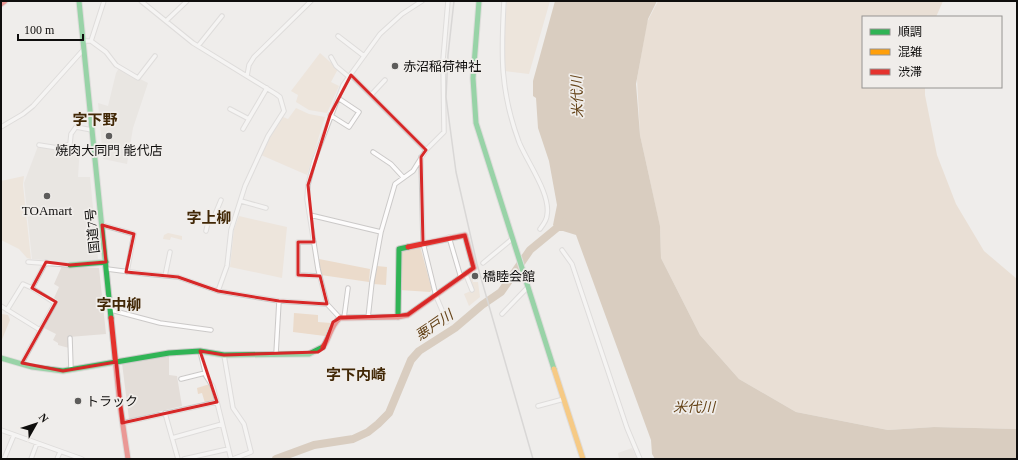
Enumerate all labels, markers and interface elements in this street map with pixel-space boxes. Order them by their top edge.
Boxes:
scale bar [18,16,83,42]
legend [862,16,1002,88]
text: 100 m [24,23,55,37]
text: 順調 [898,25,922,39]
text: 混雑 [898,45,922,59]
place label: 赤沼稲荷神社 [403,59,481,74]
marker: 赤沼稲荷神社 [390,61,400,71]
text: 渋滞 [898,65,922,79]
water label: 米代川 [569,74,586,118]
district label: 字下野 [72,112,118,128]
marker: 焼肉大同門 能代店 [104,131,114,141]
place label: 焼肉大同門 能代店 [55,143,163,158]
marker: TOAmart [42,191,52,201]
place label: TOAmart [22,203,73,218]
street label: 国道7号 [83,208,102,254]
district label: 字上柳 [186,210,232,226]
place label: 橋睦会館 [483,269,535,284]
marker: 橋睦会館 [470,271,480,281]
district label: 字中柳 [96,297,142,313]
water label: 悪戸川 [413,306,458,343]
district label: 字下内崎 [326,367,386,383]
place label: トラック [86,394,138,409]
marker: トラック [73,396,83,406]
water label: 米代川 [673,400,717,415]
north arrow [16,404,56,444]
text: N [37,411,51,425]

